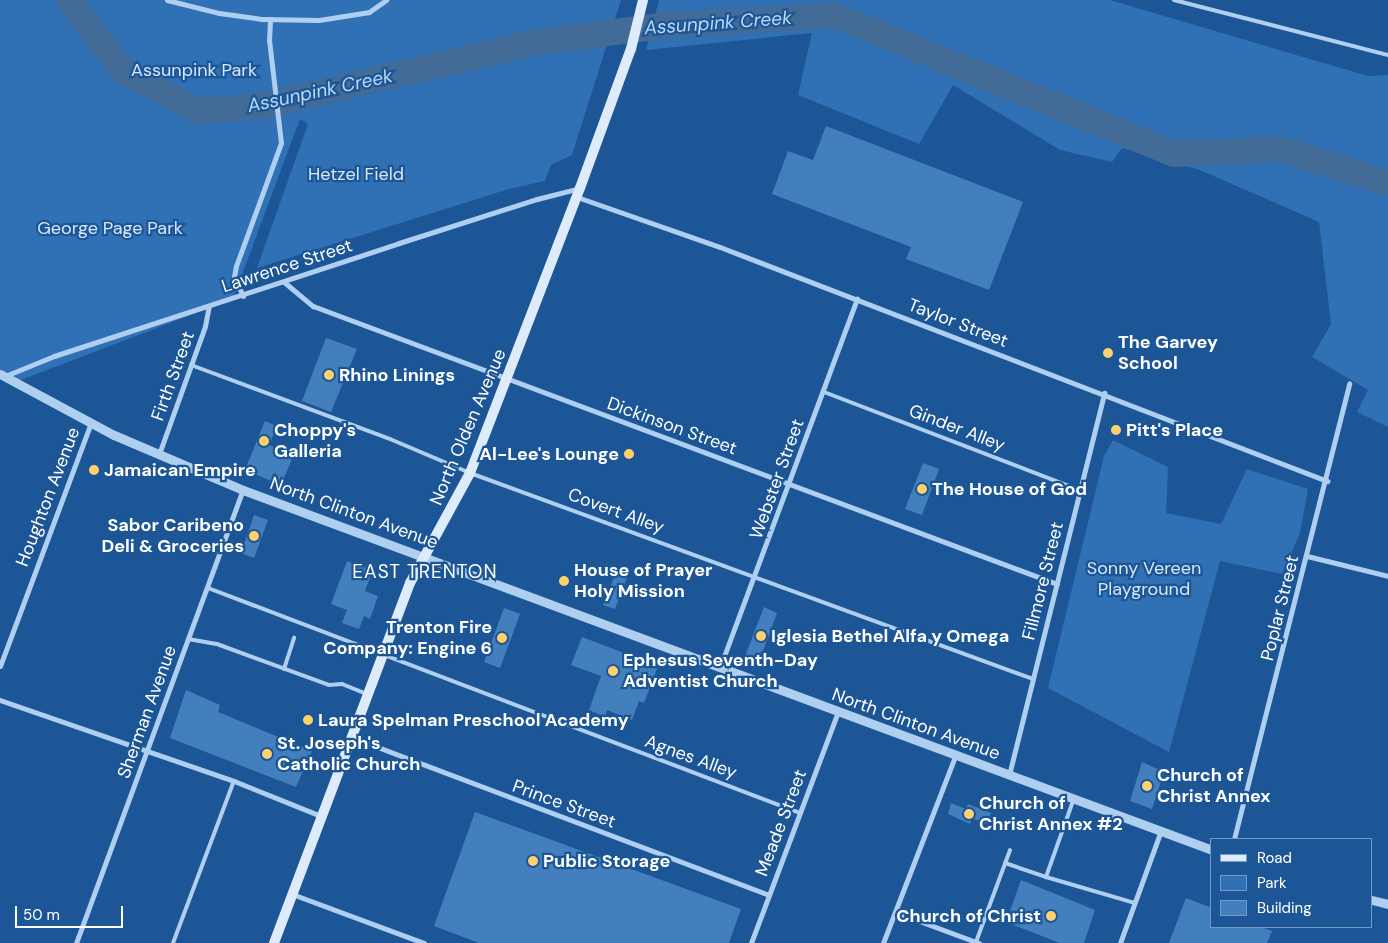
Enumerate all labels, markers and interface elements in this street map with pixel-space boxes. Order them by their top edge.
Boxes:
water label: Assunpink Creek [644,6,792,40]
park label: Assunpink Park [131,59,257,81]
water label: Assunpink Creek [245,64,395,118]
park label: Hetzel Field [308,163,404,185]
park label: George Page Park [37,217,183,239]
street label: Lawrence Street [219,235,355,297]
street label: Taylor Street [905,294,1011,352]
street label: Firth Street [147,328,199,424]
place label: The Garvey School [1118,332,1218,374]
street label: North Olden Avenue [425,346,511,508]
marker: The Garvey School [1102,347,1114,359]
place label: Rhino Linings [339,364,455,386]
marker: Rhino Linings [323,369,335,381]
street label: Dickinson Street [604,392,740,460]
street label: Ginder Alley [906,400,1008,456]
street label: Webster Street [745,416,809,542]
place label: Pitt's Place [1126,419,1223,441]
place label: Choppy's Galleria [274,420,356,462]
street label: Houghton Avenue [12,424,84,570]
marker: Pitt's Place [1110,424,1122,436]
marker: Choppy's Galleria [258,435,270,447]
place label: Al-Lee's Lounge [479,443,619,465]
marker: Al-Lee's Lounge [623,448,635,460]
place label: Jamaican Empire [104,459,256,481]
marker: Jamaican Empire [88,464,100,476]
street label: North Clinton Avenue [267,473,441,553]
place label: The House of God [932,478,1087,500]
marker: The House of God [916,483,928,495]
street label: Covert Alley [565,484,667,538]
place label: Sabor Caribeno Deli & Groceries [102,515,244,558]
street label: Fillmore Street [1018,520,1068,642]
marker: Sabor Caribeno Deli & Groceries [248,530,260,542]
street label: Poplar Street [1256,553,1304,663]
park label: Sonny Vereen Playground [1087,558,1201,600]
place label: House of Prayer Holy Mission [574,560,712,602]
district label: EAST TRENTON [351,561,499,583]
marker: House of Prayer Holy Mission [558,575,570,587]
place label: Trenton Fire Company: Engine 6 [323,617,492,660]
place label: Iglesia Bethel Alfa y Omega [771,625,1009,647]
marker: Iglesia Bethel Alfa y Omega [755,630,767,642]
marker: Trenton Fire Company: Engine 6 [496,632,508,644]
street label: Sherman Avenue [113,643,181,781]
place label: Ephesus Seventh-Day Adventist Church [623,650,818,692]
marker: Ephesus Seventh-Day Adventist Church [607,665,619,677]
street label: North Clinton Avenue [829,684,1003,764]
place label: Laura Spelman Preschool Academy [318,709,629,731]
marker: Laura Spelman Preschool Academy [302,714,314,726]
street label: Agnes Alley [642,730,740,784]
place label: St. Joseph's Catholic Church [277,733,420,776]
marker: St. Joseph's Catholic Church [261,748,273,760]
place label: Church of Christ Annex [1157,765,1270,808]
street label: Meade Street [751,767,811,879]
street label: Prince Street [510,775,618,833]
marker: Church of Christ Annex [1141,780,1153,792]
place label: Church of Christ Annex #2 [979,793,1123,836]
marker: Church of Christ Annex #2 [963,808,975,820]
legend [1210,838,1373,928]
text: Road [1257,848,1292,868]
place label: Public Storage [543,850,670,872]
marker: Public Storage [527,855,539,867]
text: Park [1257,873,1287,893]
scale bar [18,896,125,928]
text: Building [1257,898,1312,918]
text: 50 m [23,905,60,925]
place label: Church of Christ [896,905,1041,927]
marker: Church of Christ [1045,910,1057,922]

